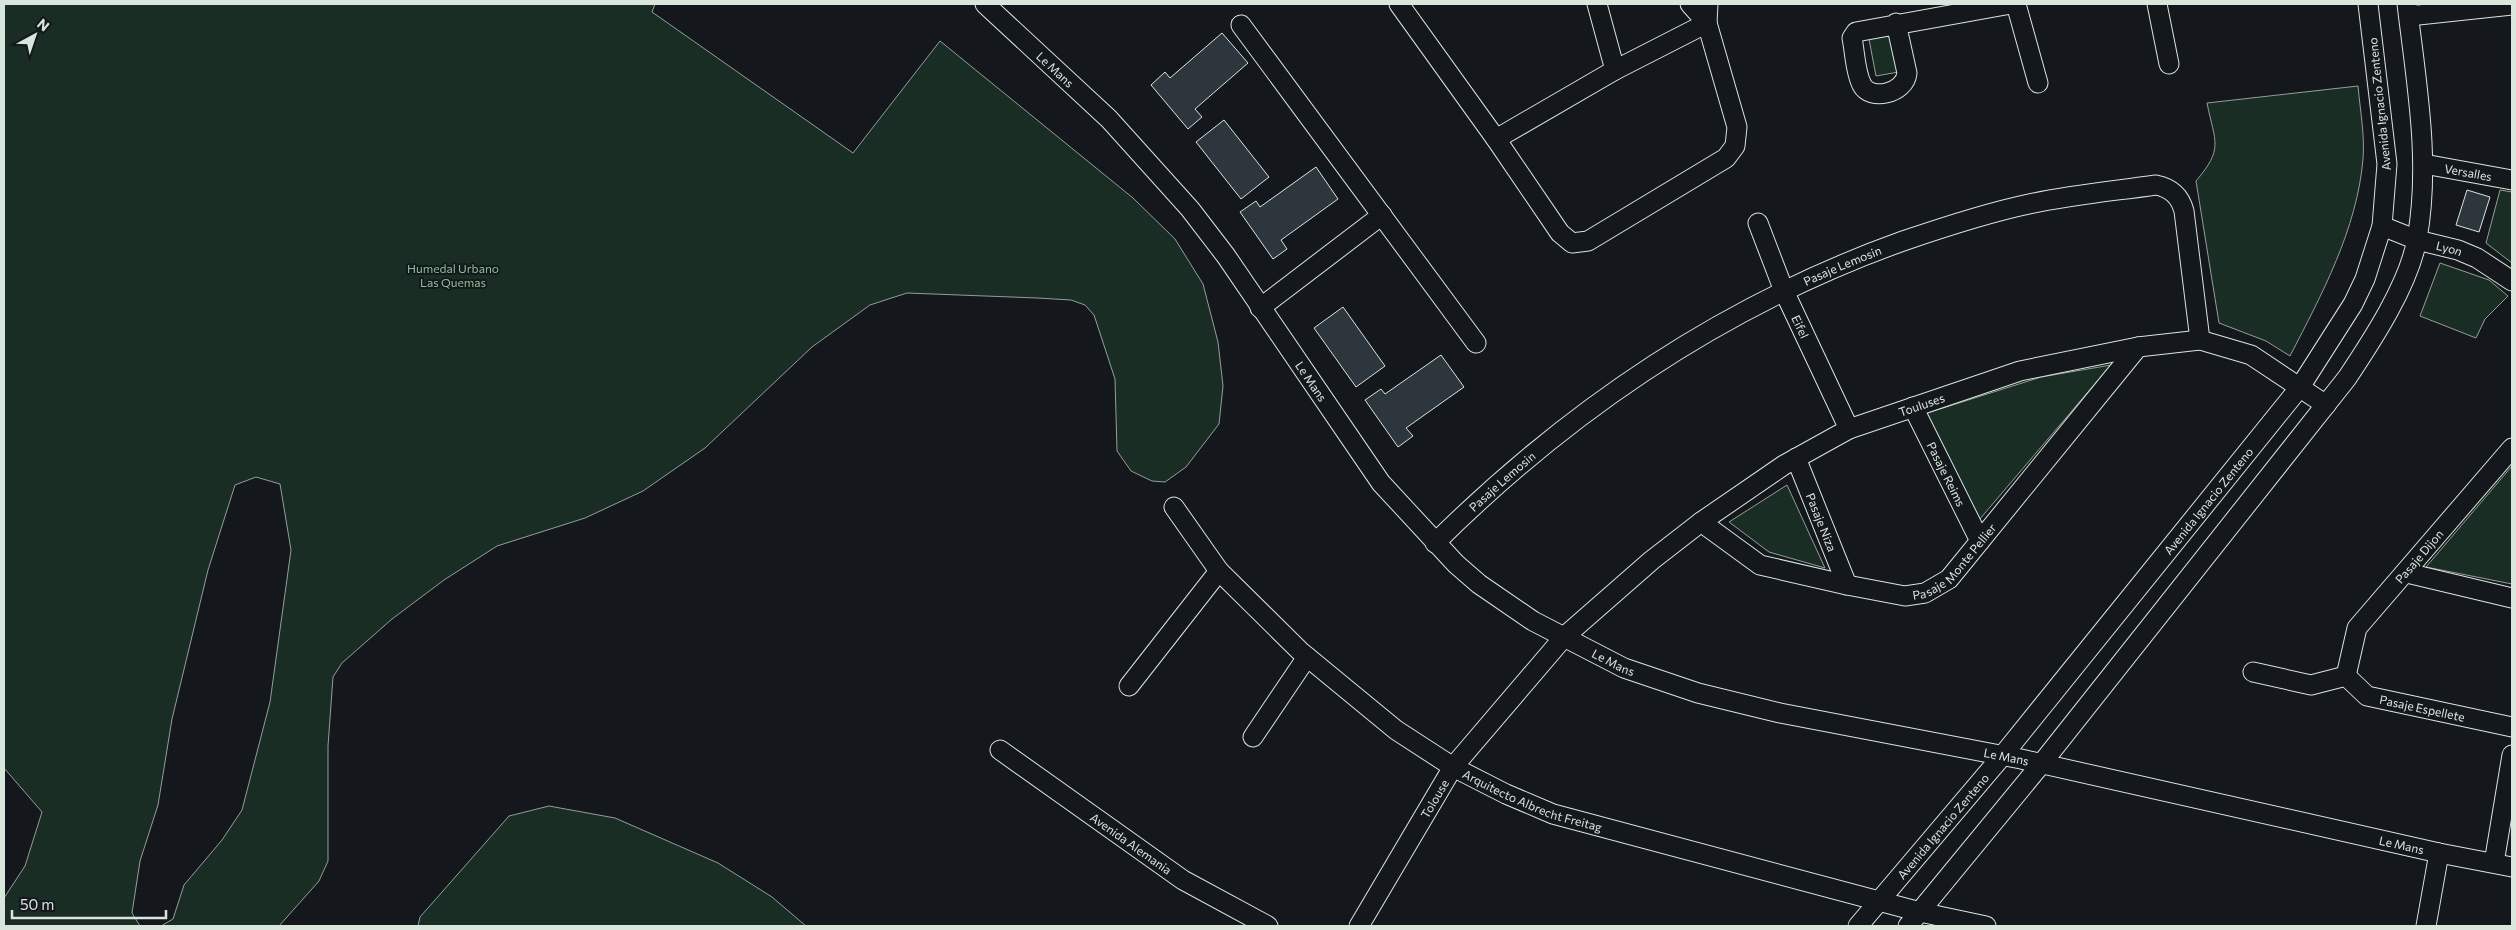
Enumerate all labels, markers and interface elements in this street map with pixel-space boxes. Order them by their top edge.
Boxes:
north arrow [10,10,60,60]
text: N [34,15,53,35]
street label: Avenida Ignacio Zenteno [2365,37,2393,171]
street label: Le Mans [1034,49,1077,90]
street label: Versalles [2443,161,2493,183]
street label: Lyon [2435,238,2465,258]
street label: Pasaje Lemosin [1801,243,1883,288]
park label: Humedal Urbano Las Quemas [407,261,499,289]
street label: Eifel [1789,313,1812,340]
street label: Le Mans [1293,358,1330,404]
street label: Touluses [1897,390,1946,419]
street label: Pasaje Reims [1925,439,1969,509]
street label: Avenida Ignacio Zenteno [2161,444,2256,557]
street label: Pasaje Lemosin [1466,448,1538,514]
street label: Pasaje Niza [1804,491,1840,553]
street label: Pasaje Monte Pellier [1911,520,1999,602]
street label: Pasaje Dijon [2392,526,2446,586]
street label: Le Mans [1590,646,1636,678]
street label: Pasaje Espellete [2378,692,2466,724]
street label: Le Mans [1983,745,2030,768]
street label: Arquitecto Albrecht Freitag [1461,766,1604,834]
street label: Avenida Ignacio Zenteno [1894,771,1991,882]
street label: Tolouse [1417,777,1451,821]
street label: Avenida Alemania [1088,810,1175,877]
street label: Le Mans [2378,833,2425,856]
scale bar [12,888,166,920]
text: 50 m [20,895,54,913]

